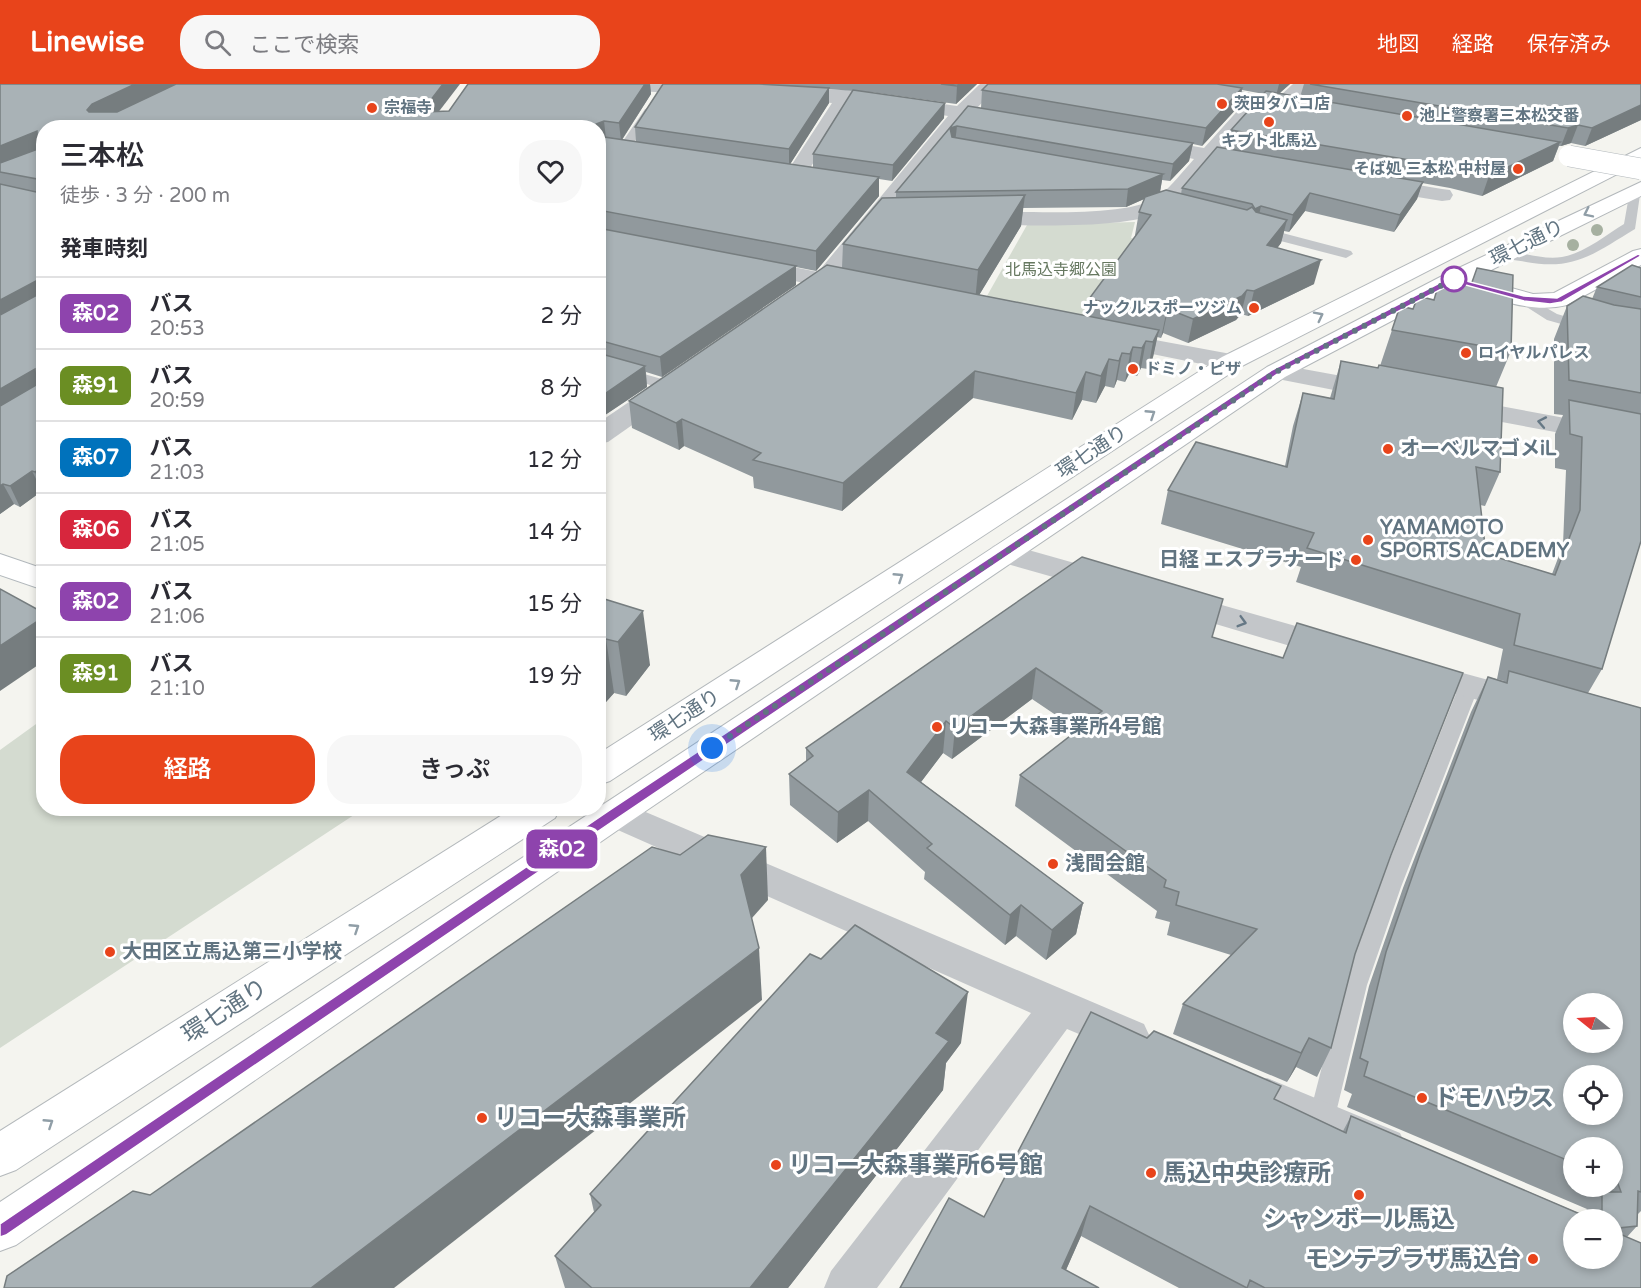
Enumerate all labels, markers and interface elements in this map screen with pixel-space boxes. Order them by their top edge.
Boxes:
search box [180,15,600,69]
text: Linewise [30,25,144,59]
icon: search [201,26,234,59]
text: ここで検索 [249,32,359,58]
text: 地図 [1377,32,1419,57]
text: 経路 [1452,32,1494,57]
text: 保存済み [1527,32,1611,57]
place label: 茨田タバコ店 [1234,94,1330,114]
marker: 茨田タバコ店 [1215,97,1229,111]
place label: 宗福寺 [384,98,432,118]
marker: 宗福寺 [365,101,379,115]
place label: 池上警察署三本松交番 [1419,106,1579,126]
marker: 池上警察署三本松交番 [1400,109,1414,123]
marker: キプト北馬込 [1262,115,1276,129]
place label: キプト北馬込 [1221,131,1317,151]
text: 三本松 [60,139,144,173]
button: heart [519,140,582,203]
place label: そば処 三本松 中村屋 [1354,159,1506,179]
marker: そば処 三本松 中村屋 [1511,162,1525,176]
text: 徒歩 · 3 分 · 200 m [60,184,230,208]
one-way arrow [1584,206,1595,218]
street label: 環七通り [1486,215,1568,271]
text: 発車時刻 [60,236,148,262]
park label: 北馬込寺郷公園 [1005,260,1117,280]
unlabelled marker [1441,266,1467,292]
text: バス [149,291,193,317]
place label: ナックルスポーツジム [1083,298,1242,318]
text: 森02 [72,301,119,326]
marker: ナックルスポーツジム [1247,301,1261,315]
text: 2 分 [540,303,582,329]
one-way arrow [1313,311,1324,323]
text: 20:53 [149,317,205,341]
place label: ロイヤルパレス [1478,343,1590,363]
marker: ロイヤルパレス [1459,346,1473,360]
place label: ドミノ・ピザ [1145,359,1241,379]
marker: ドミノ・ピザ [1126,362,1140,376]
text: バス [149,363,193,389]
text: 森91 [72,373,119,398]
text: 8 分 [540,375,582,401]
text: 20:59 [149,389,205,413]
one-way arrow [1145,409,1155,421]
one-way arrow [1538,416,1548,429]
street label: 環七通り [1052,420,1132,484]
text: バス [149,435,193,461]
place label: オーベルマゴメiL [1400,437,1557,461]
marker: オーベルマゴメiL [1381,442,1395,456]
text: 森07 [72,445,119,470]
text: 12 分 [527,447,582,473]
text: 21:03 [149,461,205,485]
text: バス [149,507,193,533]
place label: YAMAMOTO SPORTS ACADEMY [1380,516,1569,563]
text: 森06 [72,517,119,542]
text: 14 分 [527,519,582,545]
text: 21:05 [149,533,205,557]
marker: YAMAMOTO SPORTS ACADEMY [1361,533,1375,547]
place label: 日経 エスプラナード [1159,548,1344,572]
marker: 日経 エスプラナード [1349,553,1363,567]
one-way arrow [892,573,903,584]
text: バス [149,579,193,605]
text: 森02 [72,589,119,614]
text: 15 分 [527,591,582,617]
text: 21:06 [149,605,205,629]
one-way arrow [1236,614,1246,627]
text: バス [149,651,193,677]
text: 森91 [72,661,119,686]
text: 19 分 [527,663,582,689]
text: 21:10 [149,677,205,701]
one-way arrow [729,679,740,690]
street label: 環七通り [645,684,725,748]
place label: リコー大森事業所4号館 [949,715,1162,739]
marker: リコー大森事業所4号館 [930,720,944,734]
your location [697,733,727,763]
button: 経路 [60,735,315,804]
button: きっぷ [327,735,582,804]
line badge: 森02 [528,830,596,868]
text: 森02 [538,837,586,862]
place label: 浅間会館 [1065,852,1145,876]
marker: 浅間会館 [1046,857,1060,871]
one-way arrow [349,923,359,935]
place label: 大田区立馬込第三小学校 [122,940,342,964]
marker: 大田区立馬込第三小学校 [103,945,117,959]
street label: 環七通り [177,973,273,1049]
north arrow [1563,993,1623,1053]
map controls [1563,993,1623,1269]
button: locate [1563,1065,1623,1125]
place label: ドモハウス [1434,1084,1554,1113]
marker: ドモハウス [1415,1091,1429,1105]
place label: リコー大森事業所 [494,1104,686,1133]
marker: リコー大森事業所 [475,1111,489,1125]
one-way arrow [43,1119,53,1131]
button: + [1563,1137,1623,1197]
place label: リコー大森事業所6号館 [788,1151,1043,1180]
marker: リコー大森事業所6号館 [769,1158,783,1172]
place label: 馬込中央診療所 [1163,1159,1331,1188]
marker: 馬込中央診療所 [1144,1166,1158,1180]
marker: シャンボール馬込 [1352,1188,1366,1202]
place label: シャンボール馬込 [1263,1205,1455,1234]
button: − [1563,1209,1623,1269]
place label: モンテプラザ馬込台 [1305,1245,1521,1274]
marker: モンテプラザ馬込台 [1526,1252,1540,1266]

